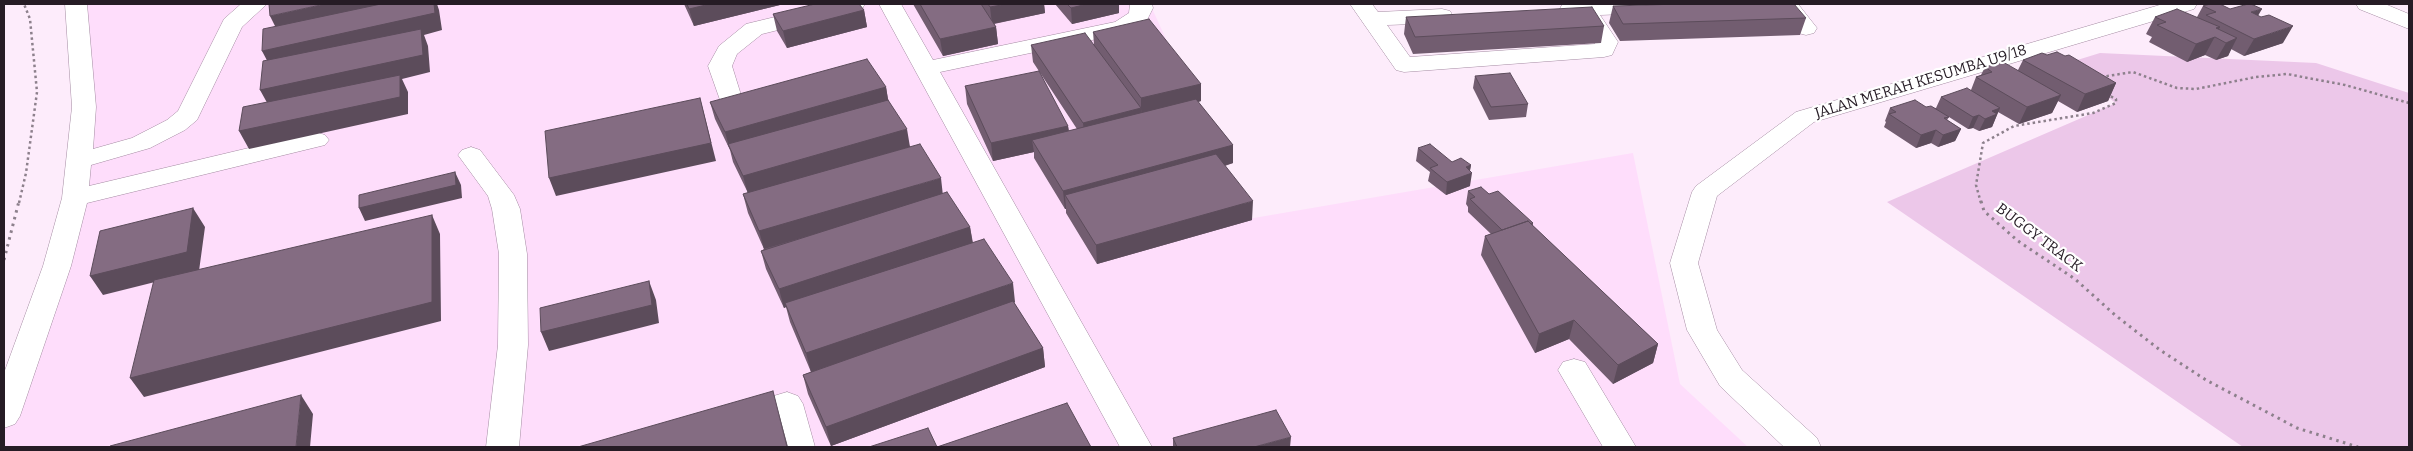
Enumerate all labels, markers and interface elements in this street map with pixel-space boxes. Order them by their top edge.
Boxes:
street label: JALAN MERAH KESUMBA U9/18 [1813,41,2029,123]
street label: BUGGY TRACK [1992,200,2086,276]

